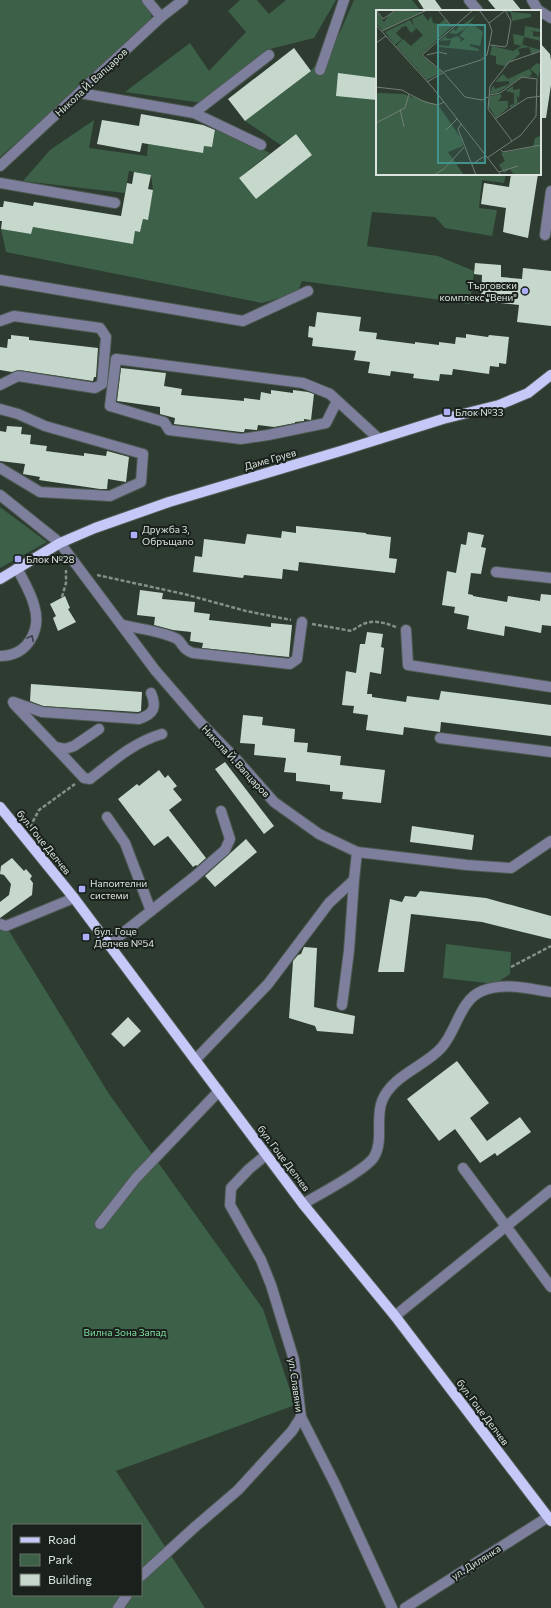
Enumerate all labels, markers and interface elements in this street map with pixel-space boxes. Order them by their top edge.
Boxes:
inset map [376,10,541,175]
street label: Никола Й. Вапцаров [52,45,130,119]
place label: Търговски комплекс "Вени" [439,279,517,303]
marker: Търговски комплекс "Вени" [520,286,530,296]
place label: Блок №33 [455,406,504,418]
marker: Блок №33 [442,407,452,417]
street label: Даме Груев [243,446,297,472]
place label: Дружба 3, Обръщало [142,523,194,547]
marker: Дружба 3, Обръщало [129,530,139,540]
place label: Блок №28 [26,553,75,565]
marker: Блок №28 [13,554,23,564]
one-way arrow [27,635,34,642]
street label: Никола Й. Вапцаров [199,722,273,800]
street label: бул. Гоце Делчев [14,807,74,877]
place label: Напоителни системи [90,877,147,901]
marker: Напоителни системи [77,884,87,894]
place label: бул. Гоце Делчев №54 [94,925,154,949]
marker: бул. Гоце Делчев №54 [81,932,91,942]
street label: бул. Гоце Делчев [255,1123,313,1193]
park label: Вилна Зона Запад [84,1326,167,1338]
street label: ул. Славяни [286,1357,306,1413]
street label: бул. Гоце Делчев [454,1377,512,1447]
legend [12,1524,142,1596]
text: Road [48,1532,76,1546]
street label: ул. Дилянка [449,1542,503,1582]
text: Park [48,1552,74,1566]
text: Building [48,1572,92,1586]

